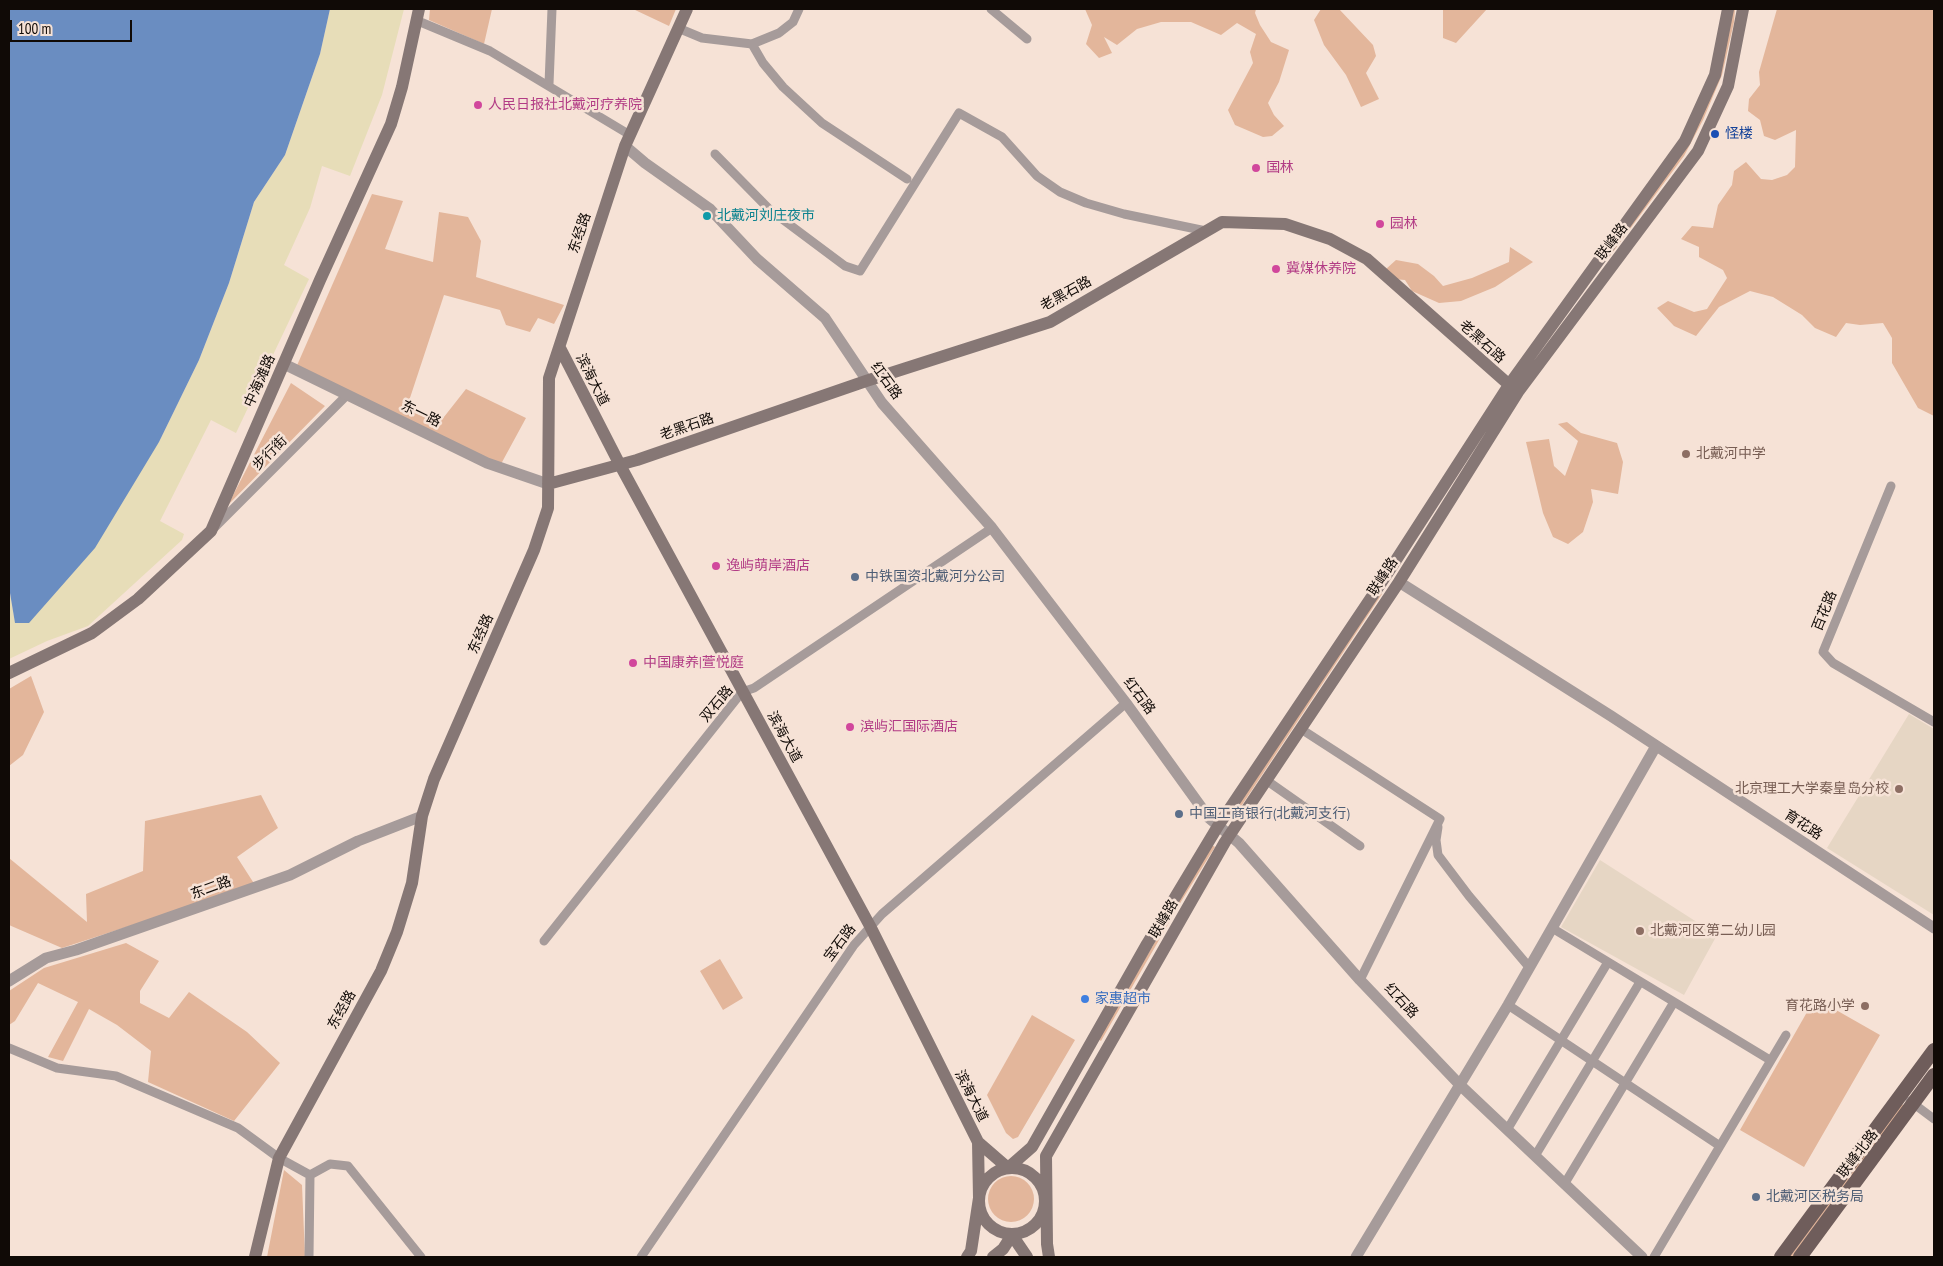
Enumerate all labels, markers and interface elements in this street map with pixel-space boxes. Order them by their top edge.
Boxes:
scale bar [12,10,135,42]
text: 100 m [18,19,51,38]
place label: 人民日报社北戴河疗养院 [488,97,642,113]
marker: 人民日报社北戴河疗养院 [472,99,484,111]
place label: 怪楼 [1725,126,1753,142]
marker: 怪楼 [1709,128,1721,140]
place label: 国林 [1266,160,1294,176]
marker: 国林 [1250,162,1262,174]
place label: 北戴河刘庄夜市 [717,208,815,224]
street label: 东经路 [565,210,595,256]
marker: 北戴河刘庄夜市 [701,210,713,222]
place label: 园林 [1390,216,1418,232]
marker: 园林 [1374,218,1386,230]
street label: 联峰路 [1593,220,1631,264]
place label: 冀煤休养院 [1286,261,1356,277]
marker: 冀煤休养院 [1270,263,1282,275]
street label: 老黑石路 [1037,273,1095,315]
street label: 老黑石路 [1456,317,1508,367]
street label: 滨海大道 [572,351,612,409]
street label: 中海滩路 [241,352,279,410]
street label: 红石路 [867,359,905,403]
street label: 东一路 [398,397,444,431]
street label: 老黑石路 [658,410,716,444]
street label: 步行街 [249,432,291,474]
place label: 北戴河中学 [1696,446,1766,462]
marker: 北戴河中学 [1680,448,1692,460]
street label: 联峰路 [1365,555,1401,599]
place label: 逸屿萌岸酒店 [726,558,810,574]
marker: 逸屿萌岸酒店 [710,560,722,572]
place label: 中铁国资北戴河分公司 [865,569,1005,585]
marker: 中铁国资北戴河分公司 [849,571,861,583]
street label: 百花路 [1809,588,1841,634]
street label: 东经路 [465,611,497,657]
place label: 中国康养|萱悦庭 [643,655,744,671]
marker: 中国康养|萱悦庭 [627,657,639,669]
street label: 红石路 [1120,674,1158,718]
street label: 双石路 [697,683,737,725]
street label: 滨海大道 [763,708,805,766]
place label: 滨屿汇国际酒店 [860,719,958,735]
marker: 滨屿汇国际酒店 [844,721,856,733]
place label: 北京理工大学秦皇岛分校 [1735,781,1889,797]
marker: 北京理工大学秦皇岛分校 [1893,783,1905,795]
place label: 中国工商银行(北戴河支行) [1189,806,1350,822]
street label: 育花路 [1781,807,1825,843]
marker: 中国工商银行(北戴河支行) [1173,808,1185,820]
street label: 东二路 [188,873,234,903]
street label: 联峰路 [1146,897,1182,941]
street label: 宝石路 [821,921,859,965]
place label: 北戴河区第二幼儿园 [1650,923,1776,939]
marker: 北戴河区第二幼儿园 [1634,925,1646,937]
street label: 红石路 [1381,980,1421,1022]
street label: 东经路 [324,988,360,1032]
place label: 家惠超市 [1095,991,1151,1007]
marker: 家惠超市 [1079,993,1091,1005]
place label: 育花路小学 [1785,998,1855,1014]
marker: 育花路小学 [1859,1000,1871,1012]
street label: 滨海大道 [951,1067,991,1125]
street label: 联峰北路 [1834,1127,1882,1181]
place label: 北戴河区税务局 [1766,1189,1864,1205]
marker: 北戴河区税务局 [1750,1191,1762,1203]

